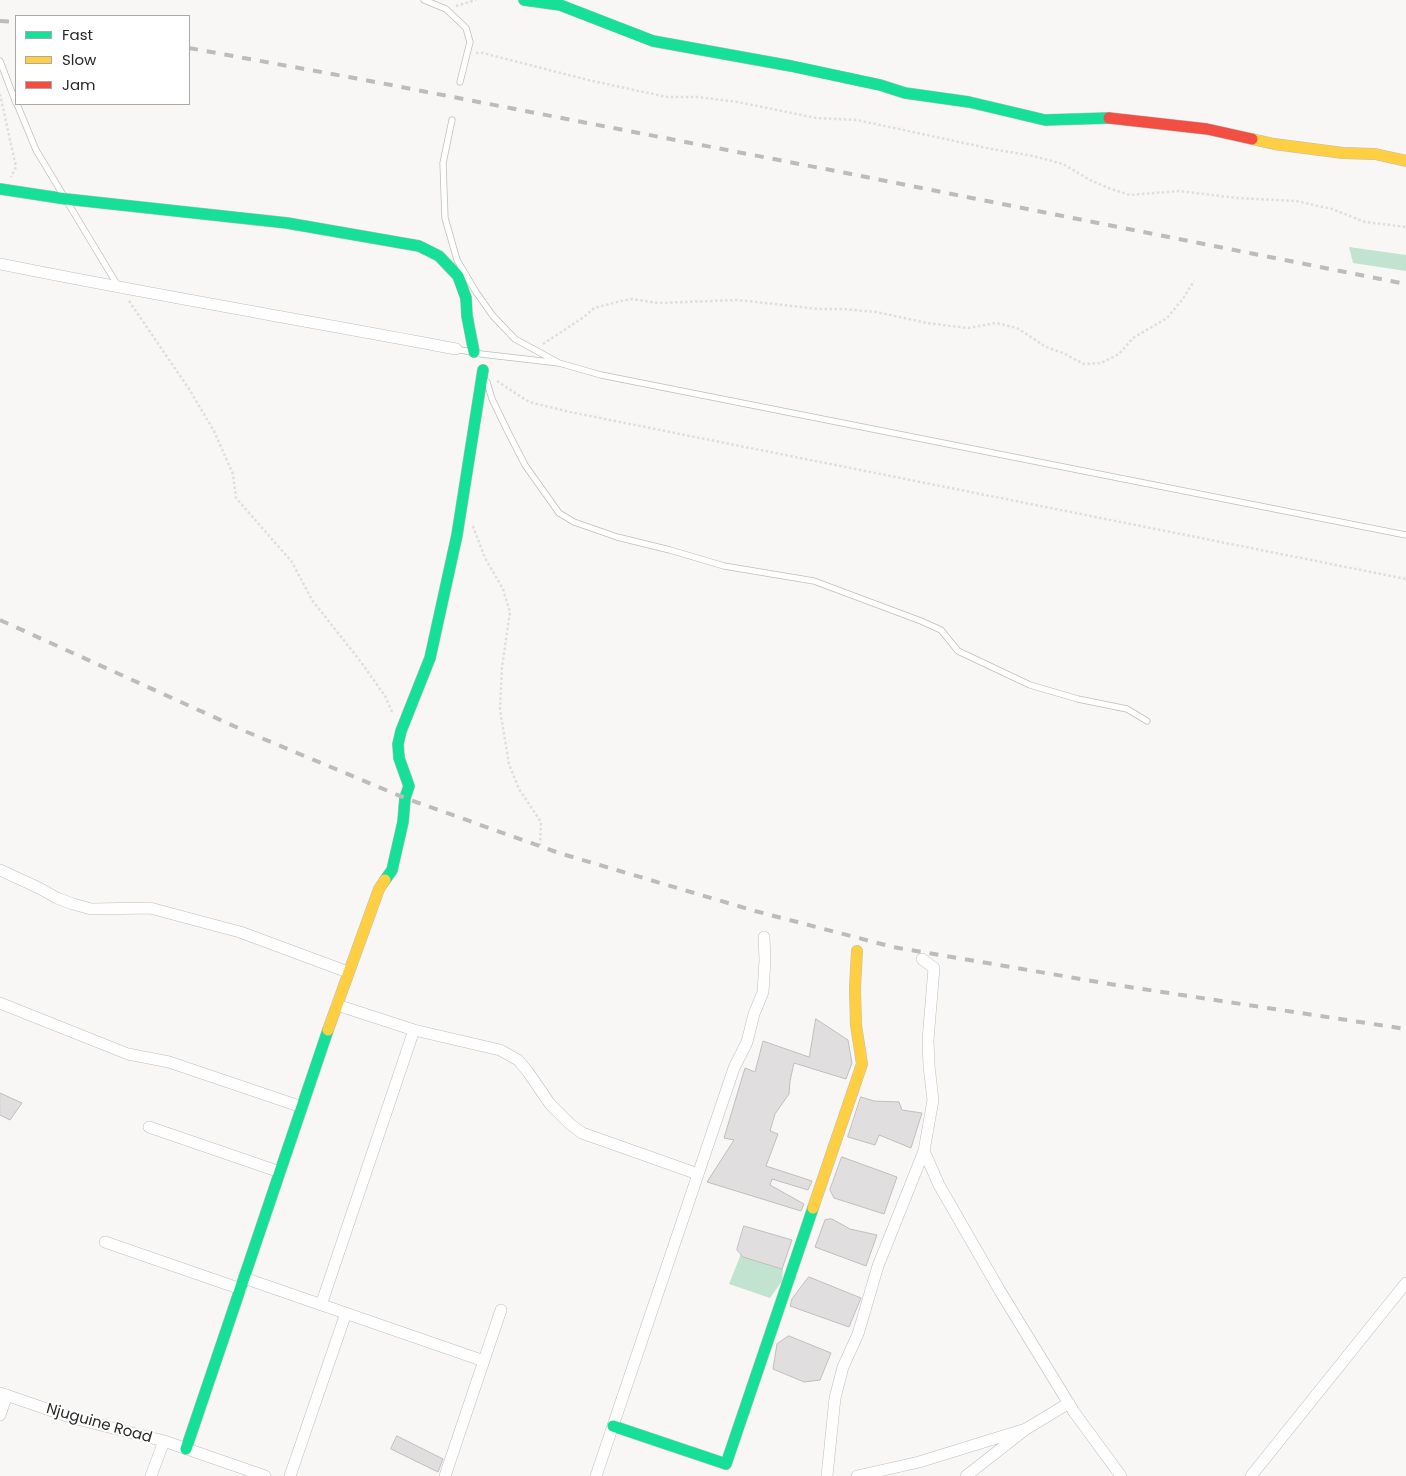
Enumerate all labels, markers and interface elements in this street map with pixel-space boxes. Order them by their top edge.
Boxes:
legend [15,15,190,105]
text: Fast [62,24,93,45]
text: Slow [62,49,96,70]
text: Jam [62,74,96,95]
street label: Njuguine Road [44,1400,154,1448]

